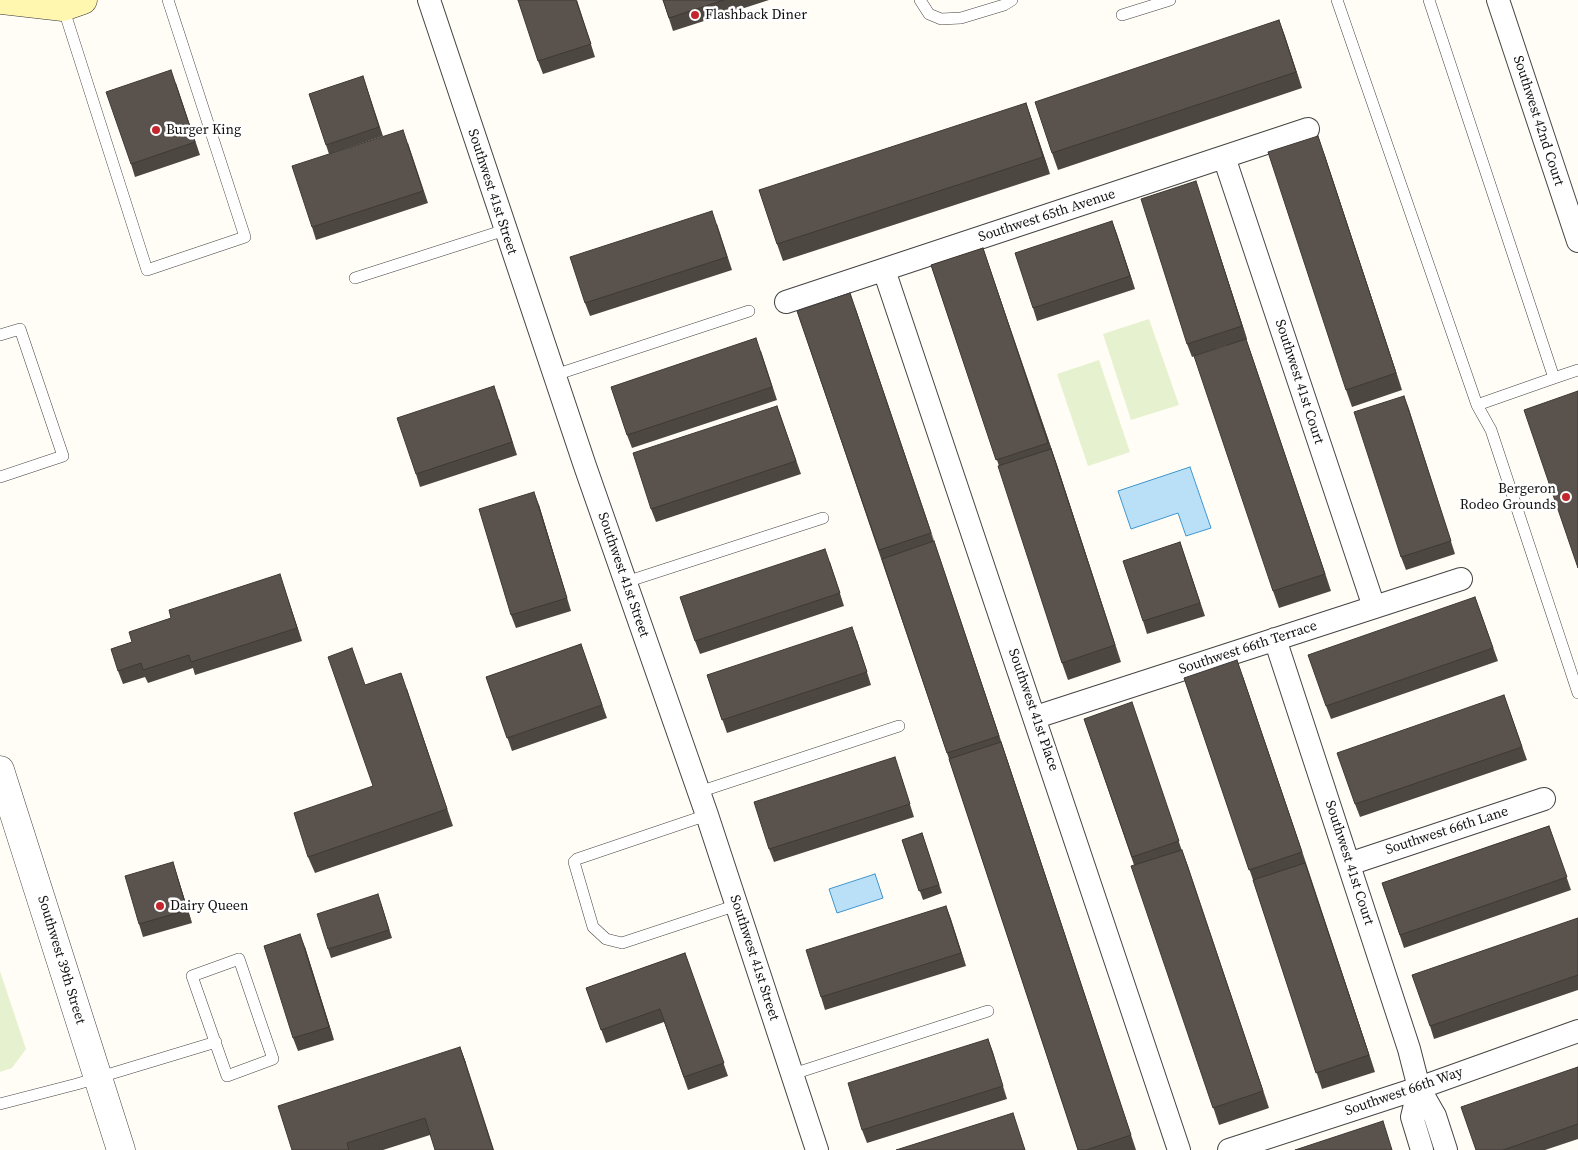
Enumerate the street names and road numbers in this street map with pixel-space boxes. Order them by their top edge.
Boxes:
street label: Southwest 42nd Court [1509,54,1567,188]
street label: Southwest 41st Street [464,127,520,257]
street label: Southwest 65th Avenue [976,186,1118,246]
street label: Southwest 41st Court [1271,318,1327,446]
street label: Southwest 41st Street [594,510,652,640]
street label: Southwest 66th Terrace [1177,618,1319,678]
street label: Southwest 41st Place [1004,647,1062,773]
street label: Southwest 41st Court [1321,799,1377,927]
street label: Southwest 66th Lane [1383,803,1511,859]
street label: Southwest 41st Street [726,893,782,1023]
street label: Southwest 39th Street [33,894,89,1026]
street label: Southwest 66th Way [1343,1064,1465,1120]

